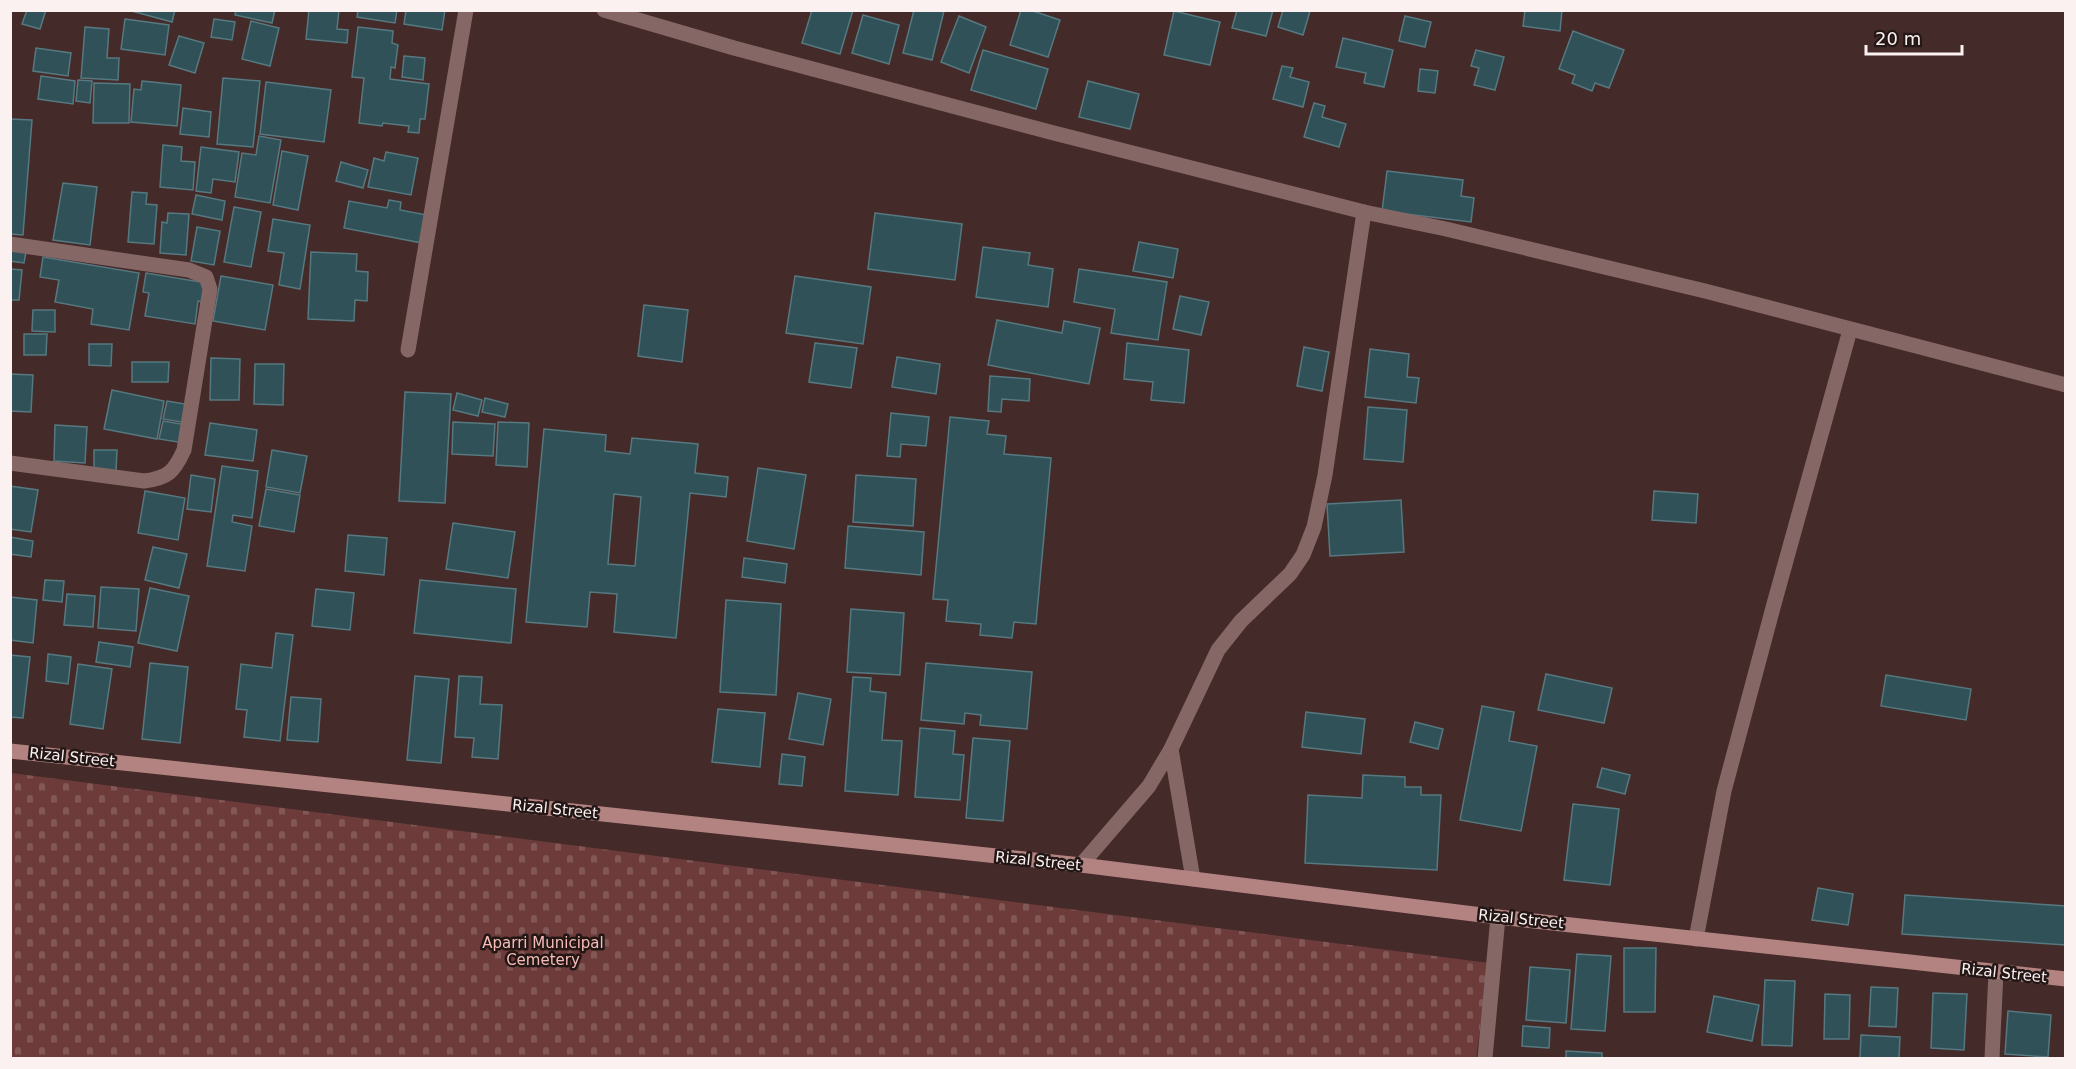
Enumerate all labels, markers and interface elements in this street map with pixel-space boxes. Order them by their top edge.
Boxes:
scale bar [1866,18,1962,56]
text: 20 m [1875,28,1921,49]
street label: Rizal Street [28,744,116,770]
street label: Rizal Street [511,796,599,822]
street label: Rizal Street [994,848,1082,874]
street label: Rizal Street [1477,906,1565,932]
park label: Aparri Municipal Cemetery [482,934,604,969]
street label: Rizal Street [1960,960,2048,986]

